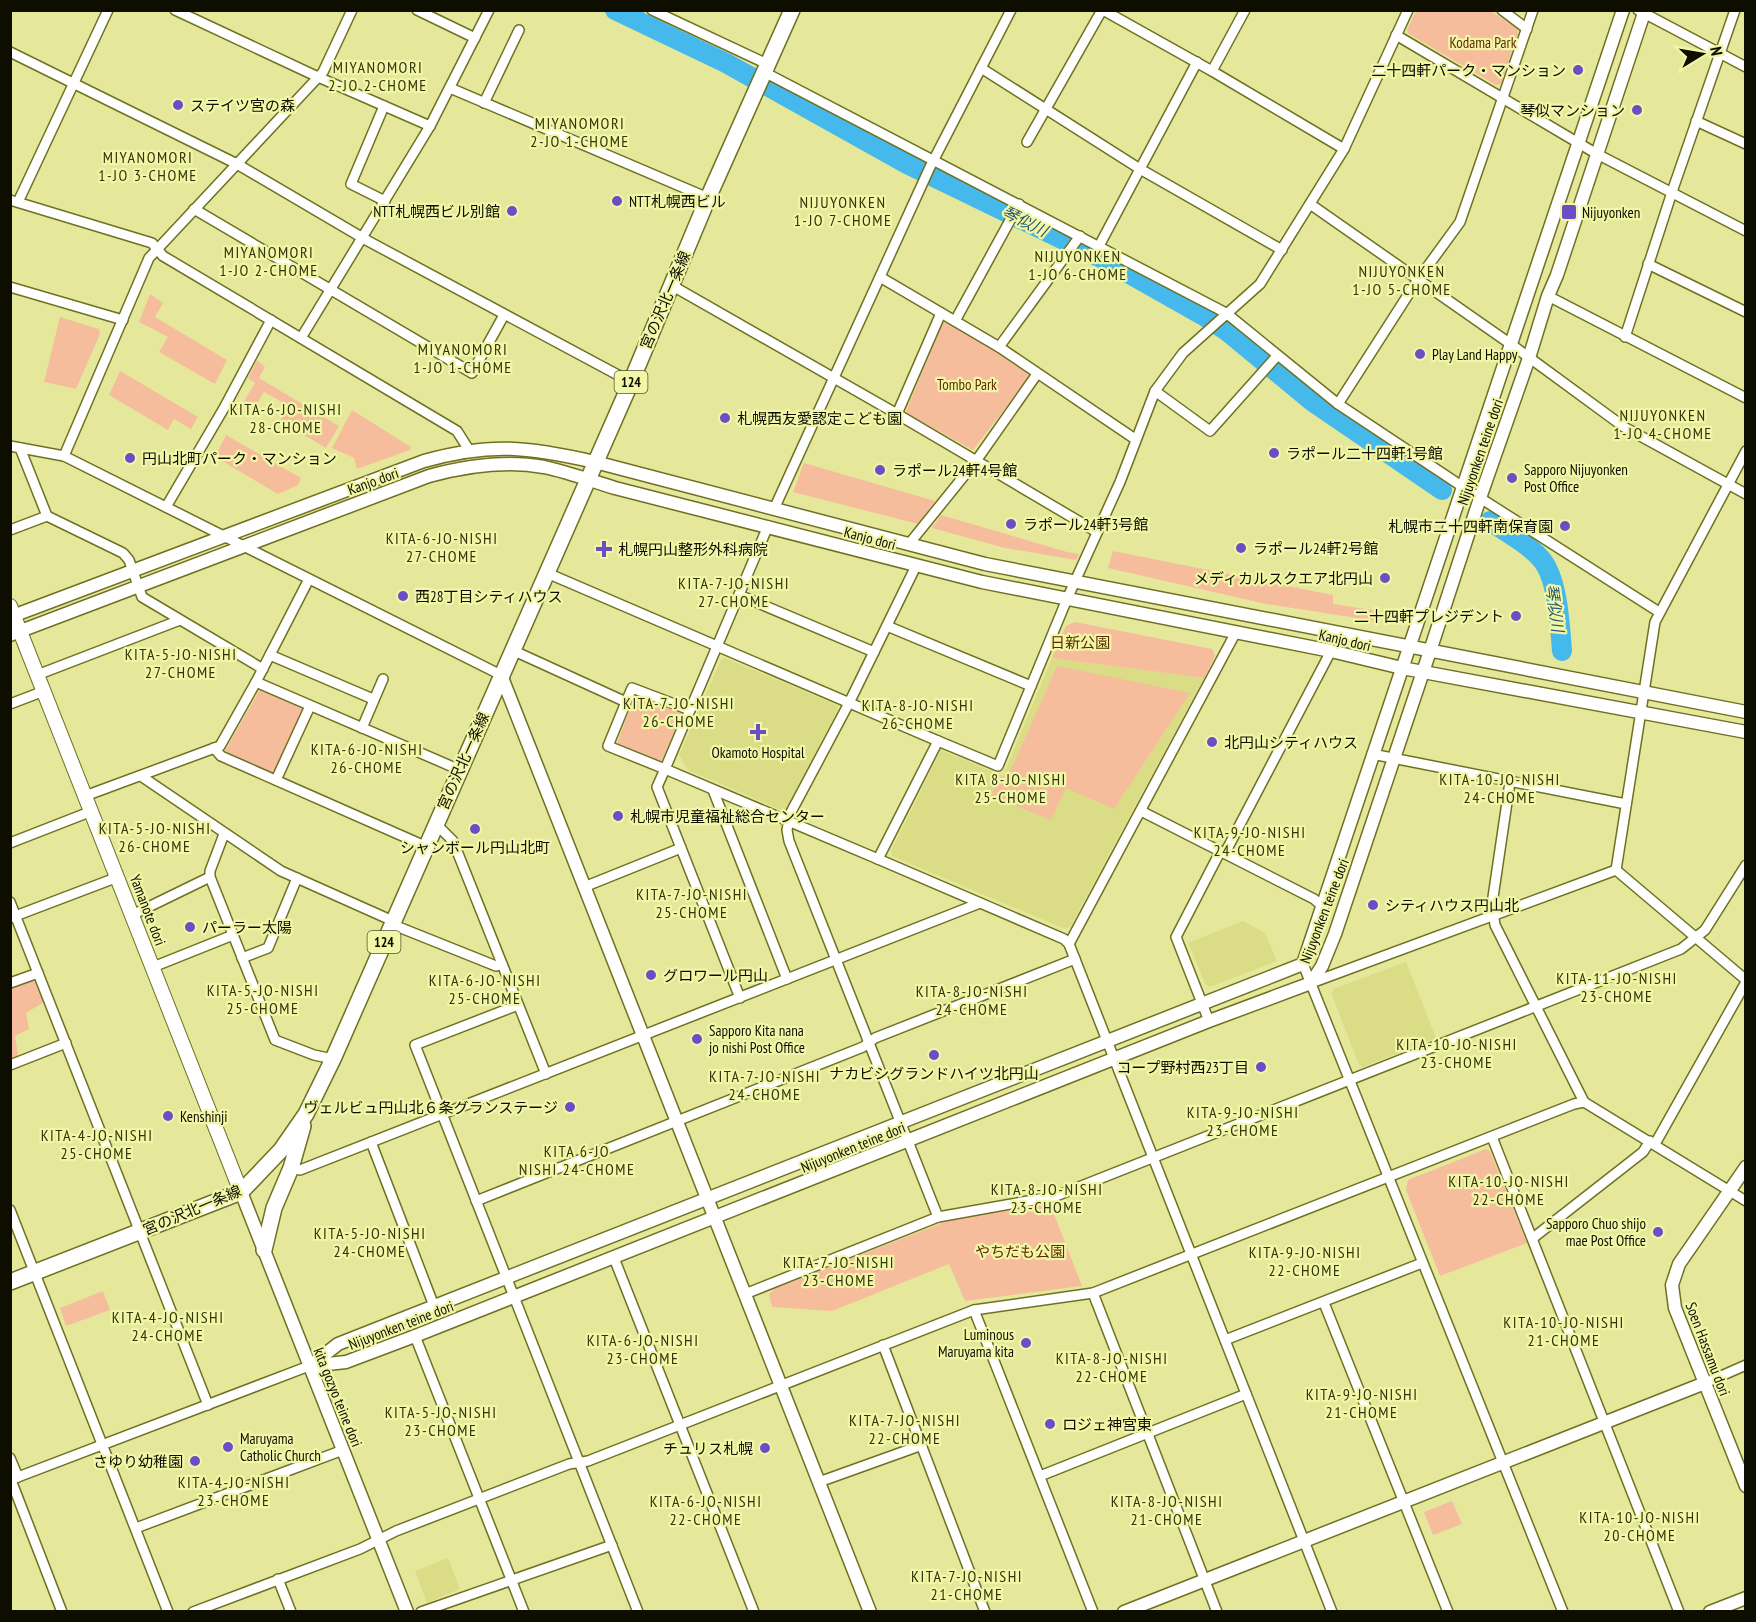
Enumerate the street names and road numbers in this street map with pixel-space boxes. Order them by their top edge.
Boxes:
street label: 宮の沢北一条線 [636,248,694,352]
road number: 124 [614,371,648,393]
street label: Nijuyonken teine dori [1453,396,1507,508]
street label: Kanjo dori [345,463,401,499]
street label: Kanjo dori [842,522,898,554]
street label: Kanjo dori [1317,625,1373,655]
street label: 宮の沢北一条線 [433,709,493,813]
street label: Nijuyonken teine dori [1295,856,1353,966]
street label: Yamanote dori [126,872,170,948]
road number: 124 [368,931,400,953]
street label: Nijuyonken teine dori [798,1117,908,1177]
street label: 宮の沢北一条線 [140,1181,244,1239]
street label: Nijuyonken teine dori [346,1296,456,1354]
street label: Soen Hassamu dori [1681,1299,1735,1399]
street label: kita gozyo teine dori [309,1345,367,1449]

